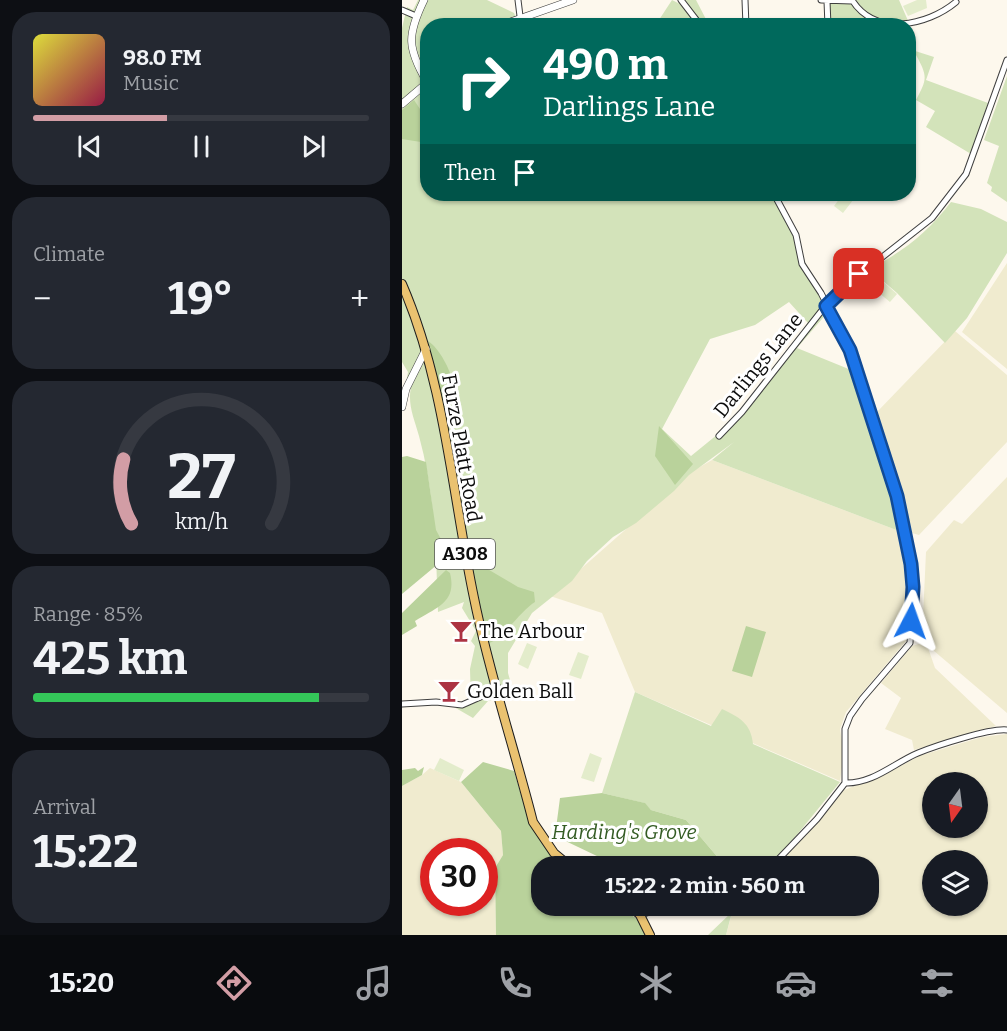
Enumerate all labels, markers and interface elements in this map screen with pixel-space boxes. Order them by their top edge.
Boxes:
text: 490 m [543,40,668,90]
icon: right [444,42,522,120]
text: 98.0 FM [123,44,202,71]
text: Music [123,71,179,95]
text: Darlings Lane [543,91,715,123]
icon: previous [73,130,106,163]
icon: pause [185,130,218,163]
icon: next [297,130,330,163]
icon: arrive [508,156,541,189]
text: Then [444,159,496,186]
text: Climate [33,242,105,266]
pin [833,248,884,299]
icon: arrive [842,257,875,290]
text: 19° [168,272,233,326]
text: − [33,279,51,319]
text: + [350,279,369,319]
street label: Darlings Lane [709,308,807,422]
street label: Furze Platt Road [437,372,487,524]
text: 27 [167,441,235,516]
text: km/h [174,510,228,536]
road number: A308 [435,539,495,569]
position arrow [879,589,943,653]
text: Range · 85% [33,602,143,626]
bar icon: The Arbour [448,618,474,644]
place label: The Arbour [479,619,585,643]
text: 425 km [33,632,188,686]
bar icon: Golden Ball [436,678,462,704]
place label: Golden Ball [467,679,574,703]
north arrow [922,772,988,838]
map controls [922,772,988,916]
text: Arrival [33,795,96,819]
park label: Harding's Grove [551,820,697,844]
text: 15:22 [33,825,138,879]
speed limit sign: 30 [420,838,498,916]
button: layers [922,850,988,916]
text: 15:22 · 2 min · 560 m [605,872,805,899]
icon: directions [213,962,255,1004]
icon: music [353,962,395,1004]
icon: phone [494,962,536,1004]
icon: climate [635,962,677,1004]
icon: car [775,962,817,1004]
icon: filters [916,962,958,1004]
text: 15:20 [49,967,114,999]

